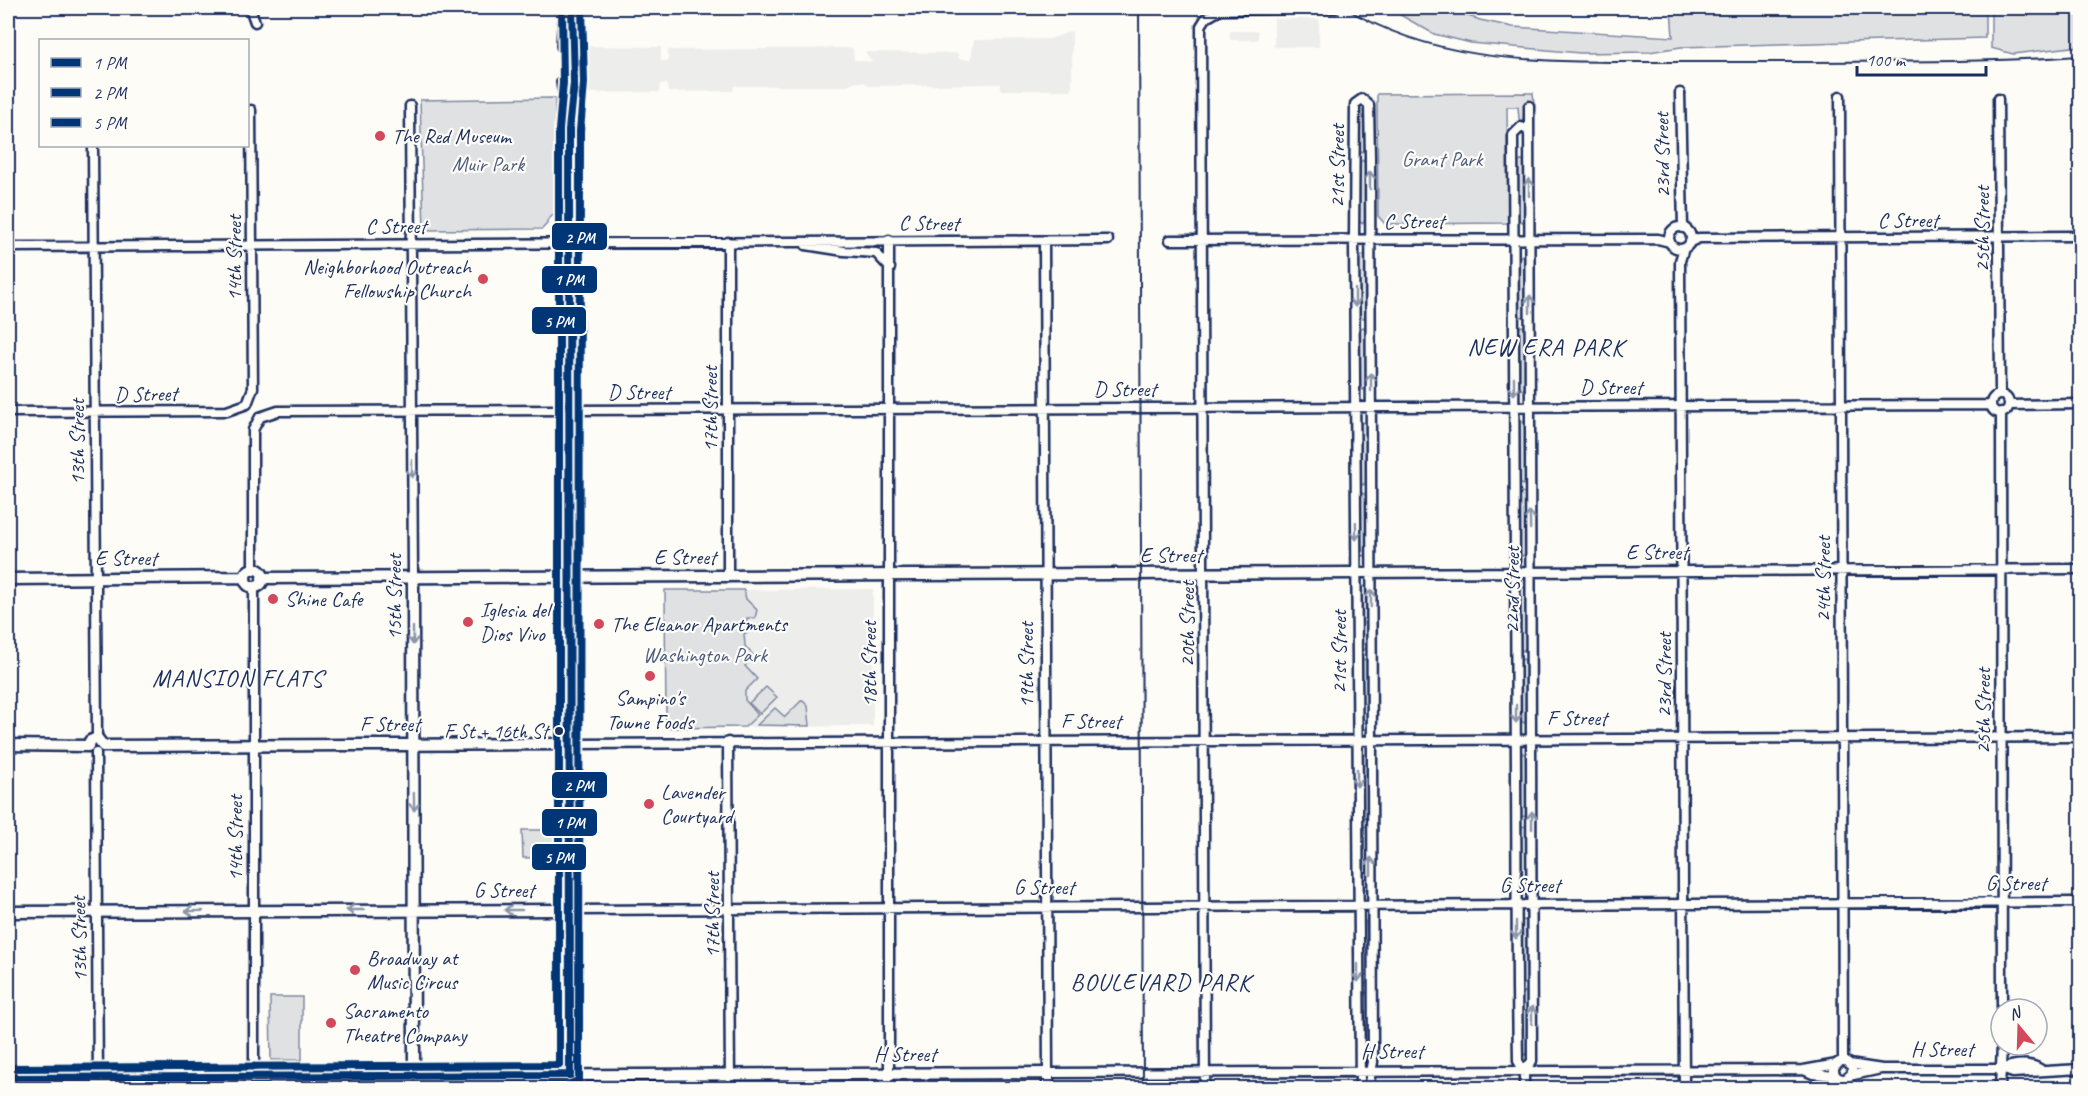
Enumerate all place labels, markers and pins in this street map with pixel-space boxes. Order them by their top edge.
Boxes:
place label: The Red Museum [392,123,513,149]
marker: The Red Museum [373,129,387,143]
place label: Neighborhood Outreach Fellowship Church [303,254,472,304]
marker: Neighborhood Outreach Fellowship Church [476,272,490,286]
place label: Shine Cafe [285,586,364,612]
marker: Shine Cafe [266,592,280,606]
place label: Iglesia del Dios Vivo [480,597,553,647]
place label: The Eleanor Apartments [611,611,789,637]
marker: Iglesia del Dios Vivo [461,615,475,629]
marker: The Eleanor Apartments [592,617,606,631]
marker: Sampino's Towne Foods [643,669,657,683]
place label: Sampino's Towne Foods [607,685,695,735]
place label: F St + 16th St [444,719,551,744]
marker: F St + 16th St [553,725,565,737]
place label: Lavender Courtyard [661,779,736,829]
marker: Lavender Courtyard [642,797,656,811]
place label: Broadway at Music Circus [367,945,459,995]
marker: Broadway at Music Circus [348,963,362,977]
place label: Sacramento Theatre Company [343,998,468,1048]
marker: Sacramento Theatre Company [324,1016,338,1030]

